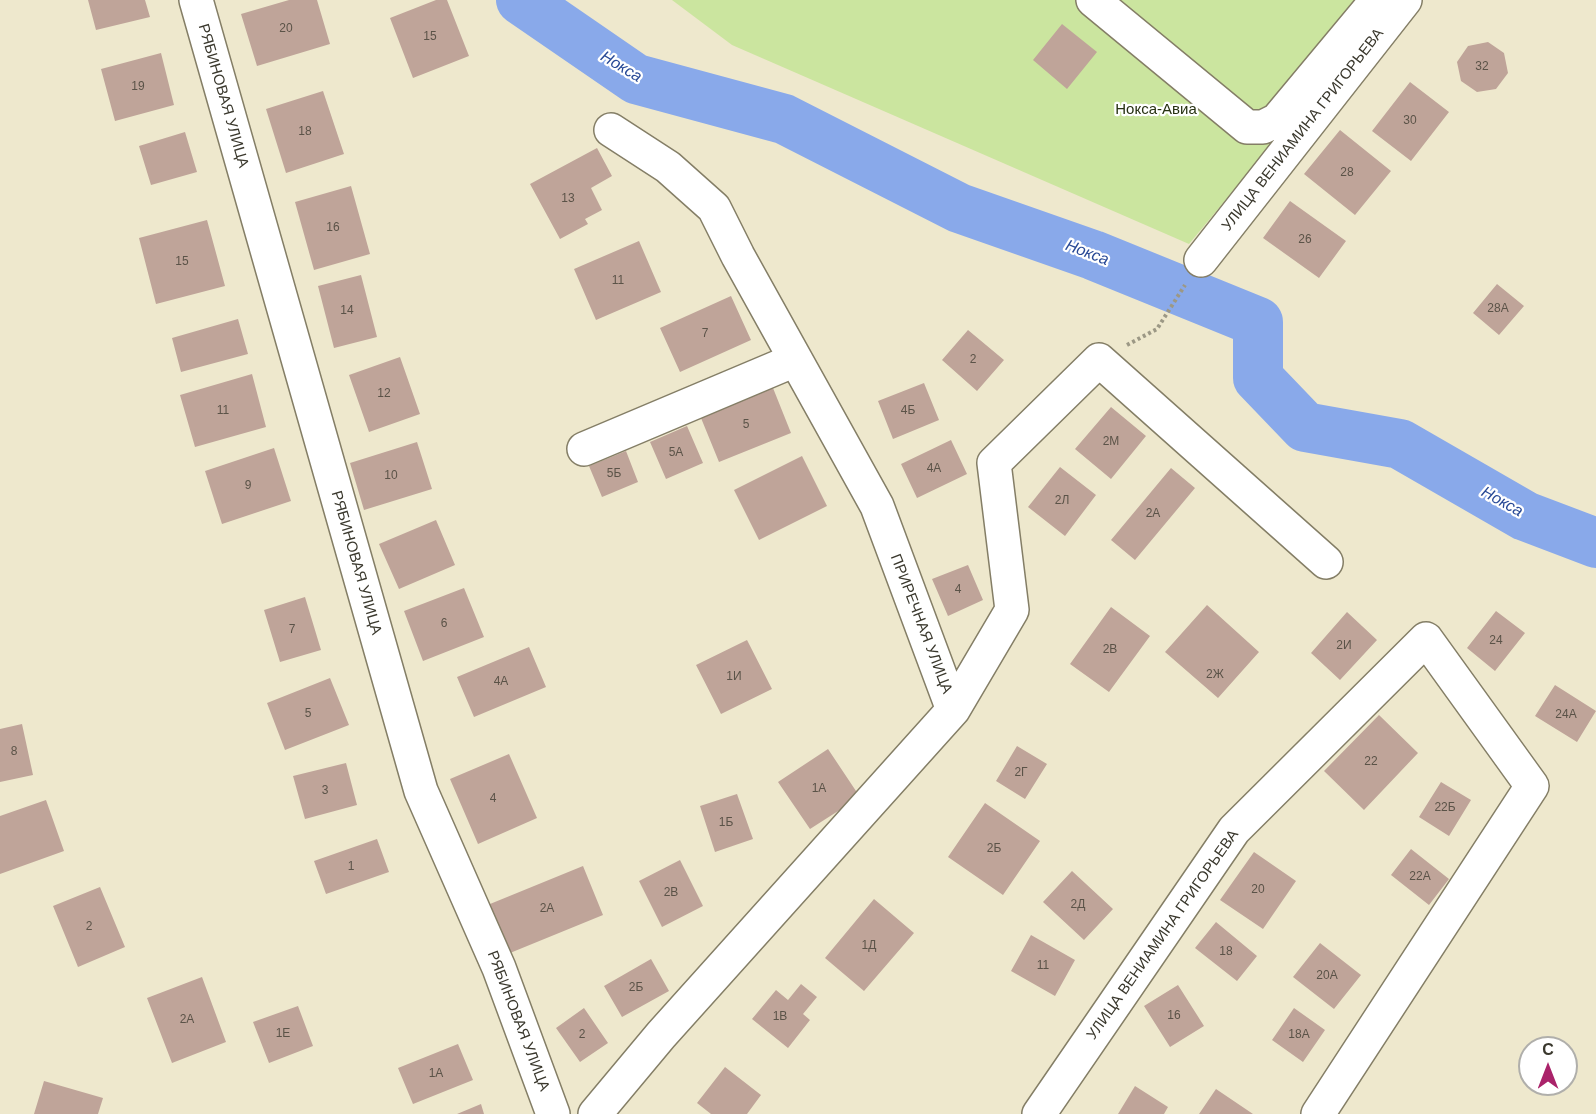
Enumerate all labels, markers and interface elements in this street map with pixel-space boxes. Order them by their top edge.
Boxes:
street label: РЯБИНОВАЯ УЛИЦА [194,22,252,170]
house number: 20 [279,22,293,36]
street label: УЛИЦА ВЕНИАМИНА ГРИГОРЬЕВА [1218,25,1388,235]
house number: 15 [423,30,437,44]
water label: Нокса [597,47,645,87]
house number: 32 [1475,60,1489,74]
house number: 19 [131,80,145,94]
park label: Нокса-Авиа [1115,101,1197,119]
house number: 30 [1403,114,1417,128]
house number: 18 [298,125,312,139]
house number: 28 [1340,166,1354,180]
house number: 13 [561,192,575,206]
house number: 16 [326,221,340,235]
house number: 26 [1298,233,1312,247]
water label: Нокса [1063,236,1111,270]
house number: 15 [175,255,189,269]
house number: 11 [612,274,624,288]
house number: 28А [1487,302,1509,316]
house number: 14 [340,304,354,318]
house number: 7 [702,327,708,341]
house number: 2 [970,353,976,367]
house number: 12 [377,387,391,401]
house number: 11 [217,404,229,418]
house number: 4Б [901,404,915,418]
house number: 5 [743,418,749,432]
house number: 2М [1103,435,1119,449]
house number: 5А [669,446,683,460]
house number: 4А [927,462,941,476]
house number: 5Б [607,467,621,481]
house number: 10 [384,469,398,483]
house number: 9 [245,479,251,493]
water label: Нокса [1478,483,1526,521]
street label: РЯБИНОВАЯ УЛИЦА [327,489,385,637]
house number: 2Л [1055,494,1069,508]
house number: 2А [1146,507,1160,521]
street label: ПРИРЕЧНАЯ УЛИЦА [886,552,956,696]
house number: 4 [955,583,961,597]
house number: 6 [441,617,447,631]
house number: 7 [289,623,295,637]
house number: 24 [1489,634,1503,648]
house number: 2И [1336,639,1352,653]
house number: 2В [1103,643,1117,657]
house number: 2Ж [1206,668,1224,682]
house number: 1И [726,670,742,684]
house number: 4А [494,675,508,689]
house number: 5 [305,707,311,721]
house number: 24А [1555,708,1577,722]
house number: 8 [11,745,17,759]
house number: 22 [1364,755,1378,769]
house number: 2Г [1014,766,1028,780]
house number: 1А [812,782,826,796]
house number: 3 [322,784,328,798]
house number: 4 [490,792,496,806]
house number: 22Б [1434,801,1456,815]
house number: 1Б [719,816,733,830]
street label: УЛИЦА ВЕНИАМИНА ГРИГОРЬЕВА [1083,827,1243,1043]
house number: 2Б [987,842,1001,856]
house number: 1 [348,860,354,874]
house number: 22А [1409,870,1431,884]
house number: 20 [1251,883,1265,897]
house number: 2В [664,886,678,900]
house number: 2Д [1071,898,1085,912]
house number: 2А [540,902,554,916]
house number: 2 [86,920,92,934]
house number: 1Д [862,939,876,953]
house number: 18 [1219,945,1233,959]
street label: РЯБИНОВАЯ УЛИЦА [483,948,553,1094]
house number: 11 [1037,959,1049,973]
house number: 20А [1316,969,1338,983]
house number: 2Б [629,981,643,995]
house number: 16 [1167,1009,1181,1023]
house number: 1В [773,1010,787,1024]
house number: 2А [180,1013,194,1027]
house number: 1Е [276,1027,290,1041]
house number: 2 [579,1028,585,1042]
house number: 18А [1288,1028,1310,1042]
north arrow [1518,1036,1578,1096]
text: С [1542,1041,1554,1058]
house number: 1А [429,1067,443,1081]

